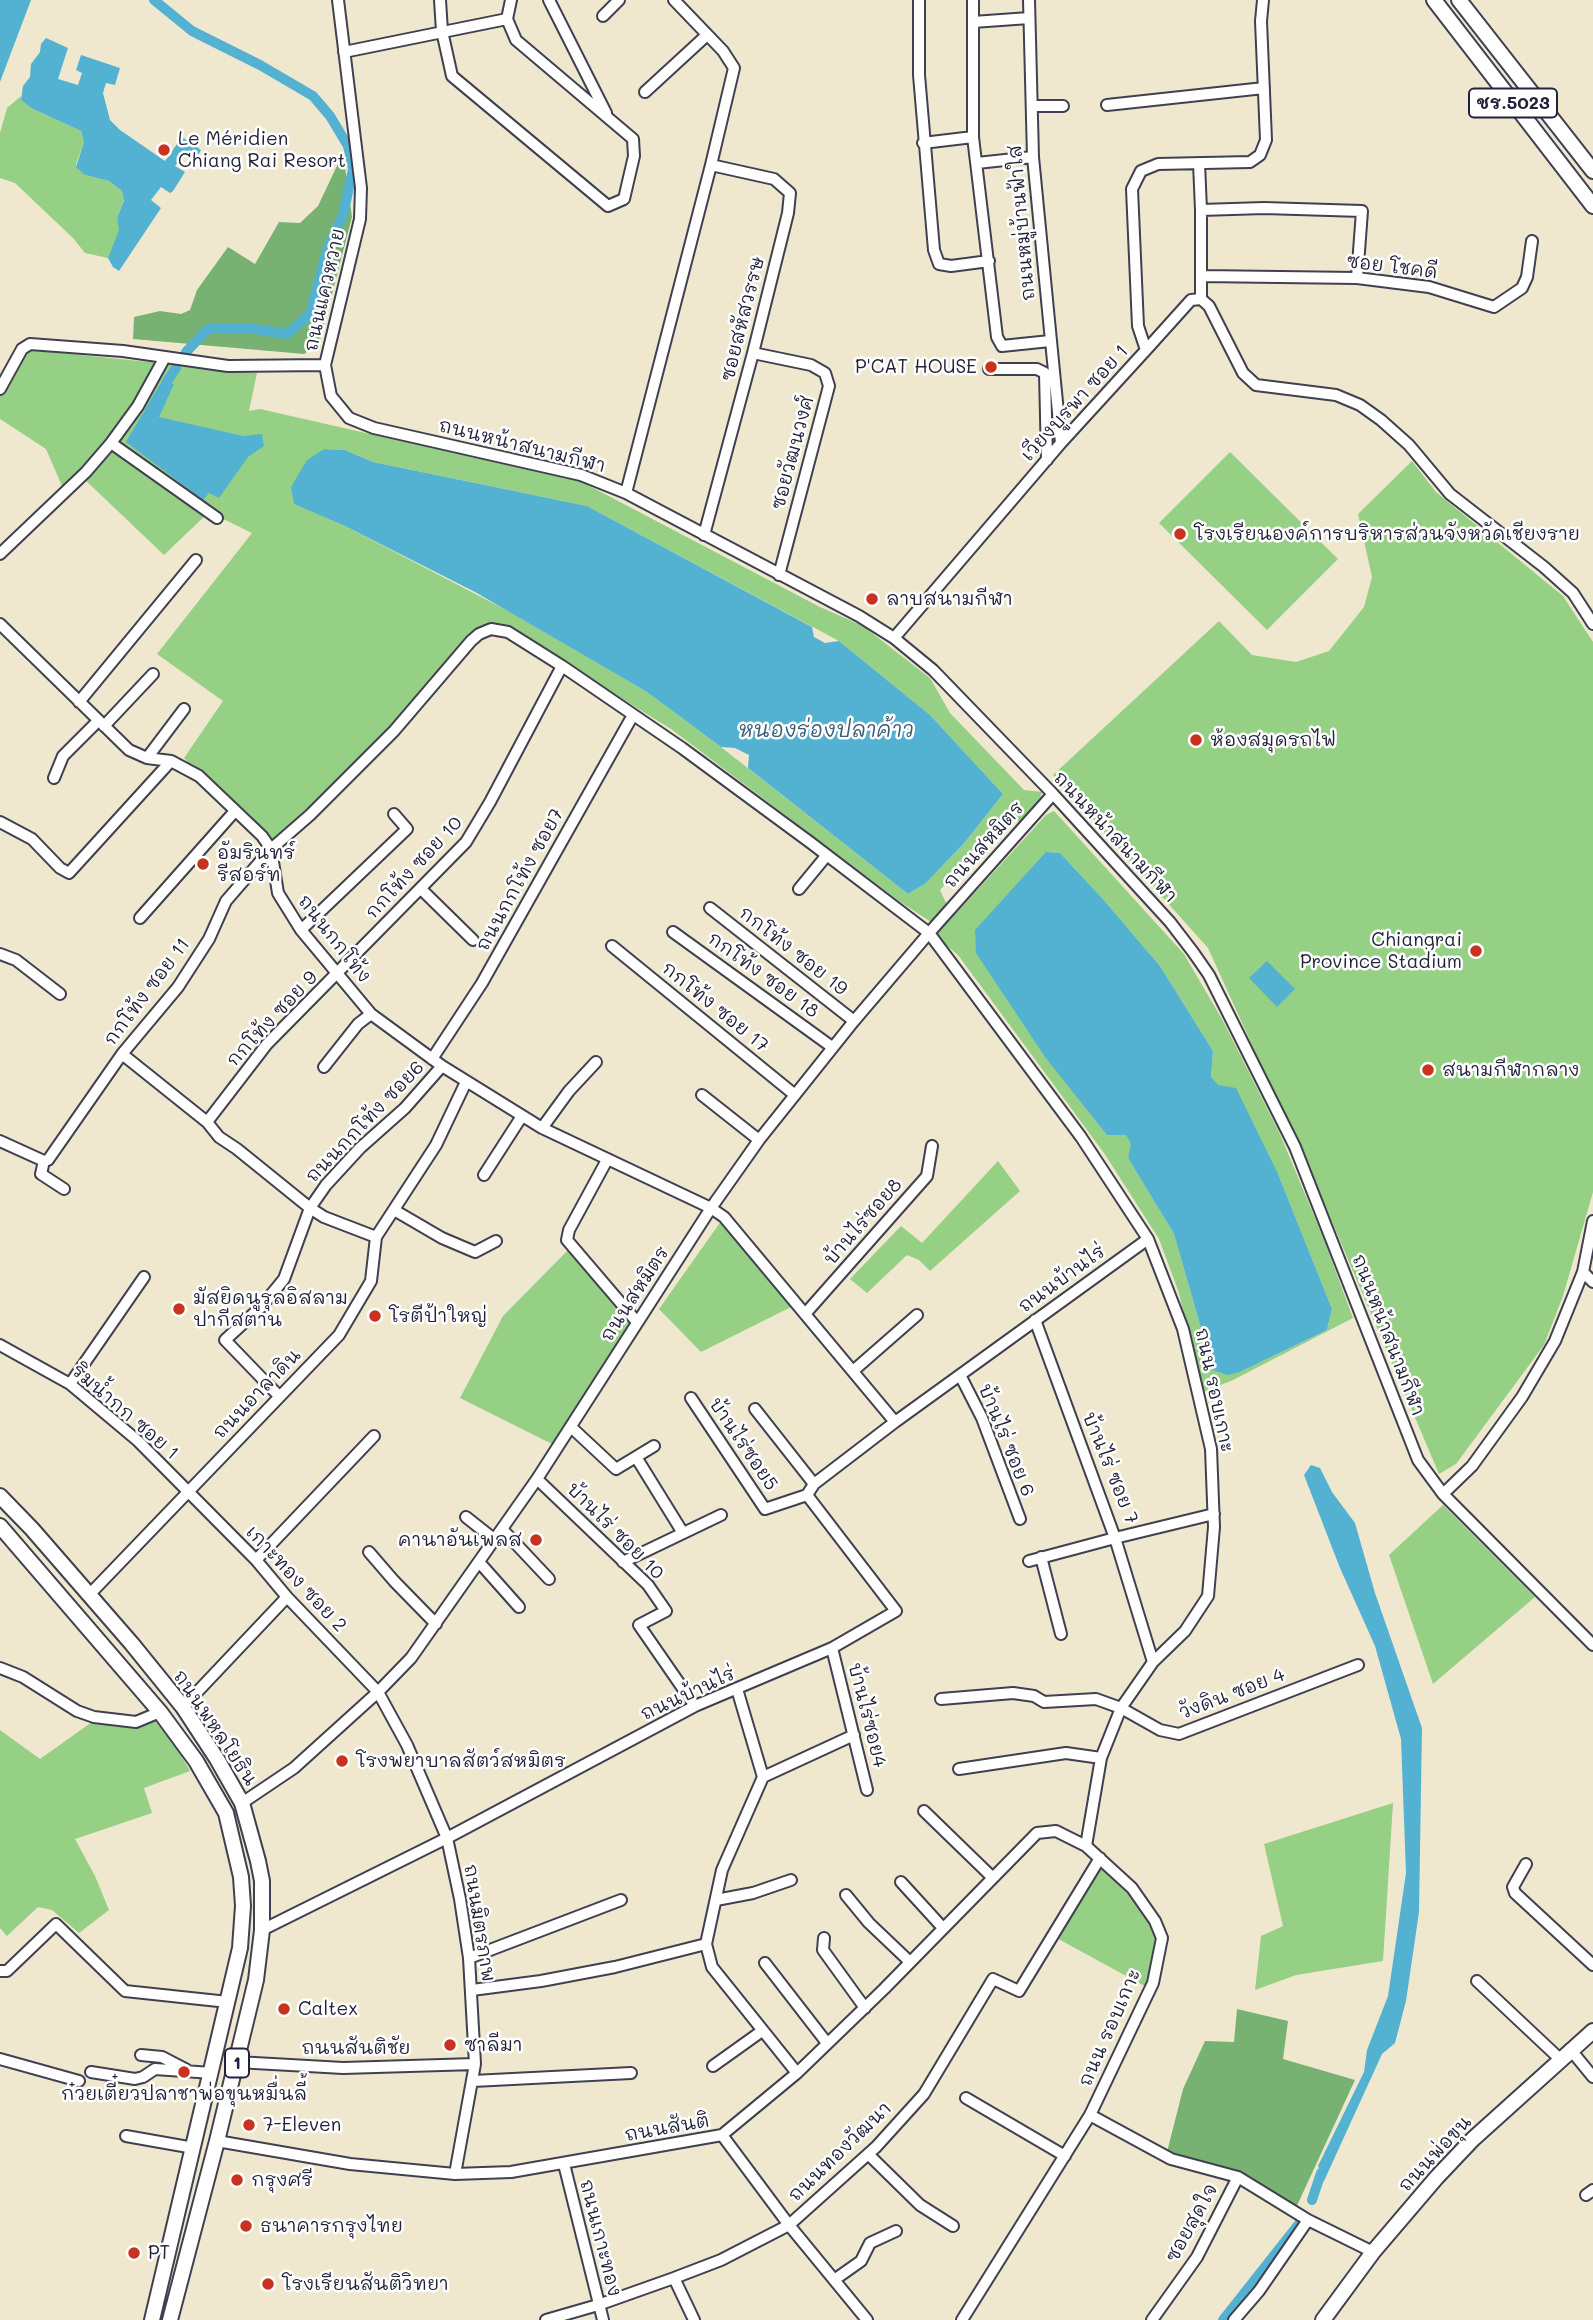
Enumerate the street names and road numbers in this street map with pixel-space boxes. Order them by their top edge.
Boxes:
road number: ชร.5023 [1469,88,1557,118]
street label: ถนนหมู่บ้านฟ้าใส [1004,144,1040,302]
street label: ถนนแควหวาย [300,226,350,354]
street label: ซอย โชคดี [1345,250,1439,284]
street label: ซอยสหัสวรรษ [717,254,769,384]
street label: เวียงบูรพา ซอย 1 [1017,340,1133,466]
street label: ซอยวัฒนวงศ์ [767,394,819,512]
street label: ถนนหน้าสนามกีฬา [436,414,608,478]
street label: ถนนหน้าสนามกีฬา [1048,767,1182,907]
street label: ถนนสหมิตร [939,797,1029,893]
street label: ถนนกกโท้ง ซอย7 [471,805,569,955]
street label: กกโท้ง ซอย 10 [361,812,467,924]
street label: ถนนกกโท้ง [293,890,375,988]
street label: กกโท้ง ซอย 19 [734,901,852,1001]
street label: กกโท้ง ซอย 18 [703,927,823,1023]
street label: กกโท้ง ซอย 11 [99,934,195,1050]
street label: กกโท้ง ซอย 17 [657,957,773,1057]
street label: กกโท้ง ซอย 9 [222,966,322,1072]
street label: ถนนกกโท้ง ซอย6 [301,1056,429,1188]
street label: บ้านไร่ซอย8 [819,1174,907,1270]
street label: ถนนบ้านไร่ [1014,1240,1110,1318]
street label: ถนนสหมิตร [596,1242,674,1346]
street label: ถนนหน้าสนามกีฬา [1347,1251,1429,1419]
street label: ถนน รอบเกาะ [1190,1326,1238,1454]
street label: ถนนอาลาดิน [208,1344,306,1444]
street label: ริมน้ำกก ซอย 1 [67,1359,183,1465]
street label: บ้านไร่ ซอย 6 [973,1380,1039,1500]
street label: บ้านไร่ซอย5 [704,1393,782,1495]
street label: บ้านไร่ ซอย 7 [1077,1409,1143,1527]
street label: บ้านไร่ ซอย 10 [562,1478,668,1584]
street label: เกาะทอง ซอย 2 [241,1521,351,1637]
street label: บ้านไร่ซอย4 [843,1660,891,1770]
street label: ถนนบ้านไร่ [637,1662,739,1726]
street label: วังดิน ซอย 4 [1176,1663,1288,1725]
street label: ถนนพหลโยธิน [168,1666,262,1790]
street label: ถนนมิตรภาพ [458,1863,500,1983]
street label: ถนน รอบเกาะ [1074,1966,1146,2090]
street label: ถนนสันติชัย [301,2037,411,2059]
road number: 1 [225,2048,249,2078]
street label: ถนนทองวัฒนา [784,2097,896,2207]
street label: ถนนสันติ [623,2109,711,2147]
street label: ถนนพ่อขุน [1394,2111,1476,2197]
street label: ถนนเกาะทอง [574,2177,626,2299]
street label: ซอยสุดใจ [1161,2180,1223,2266]

